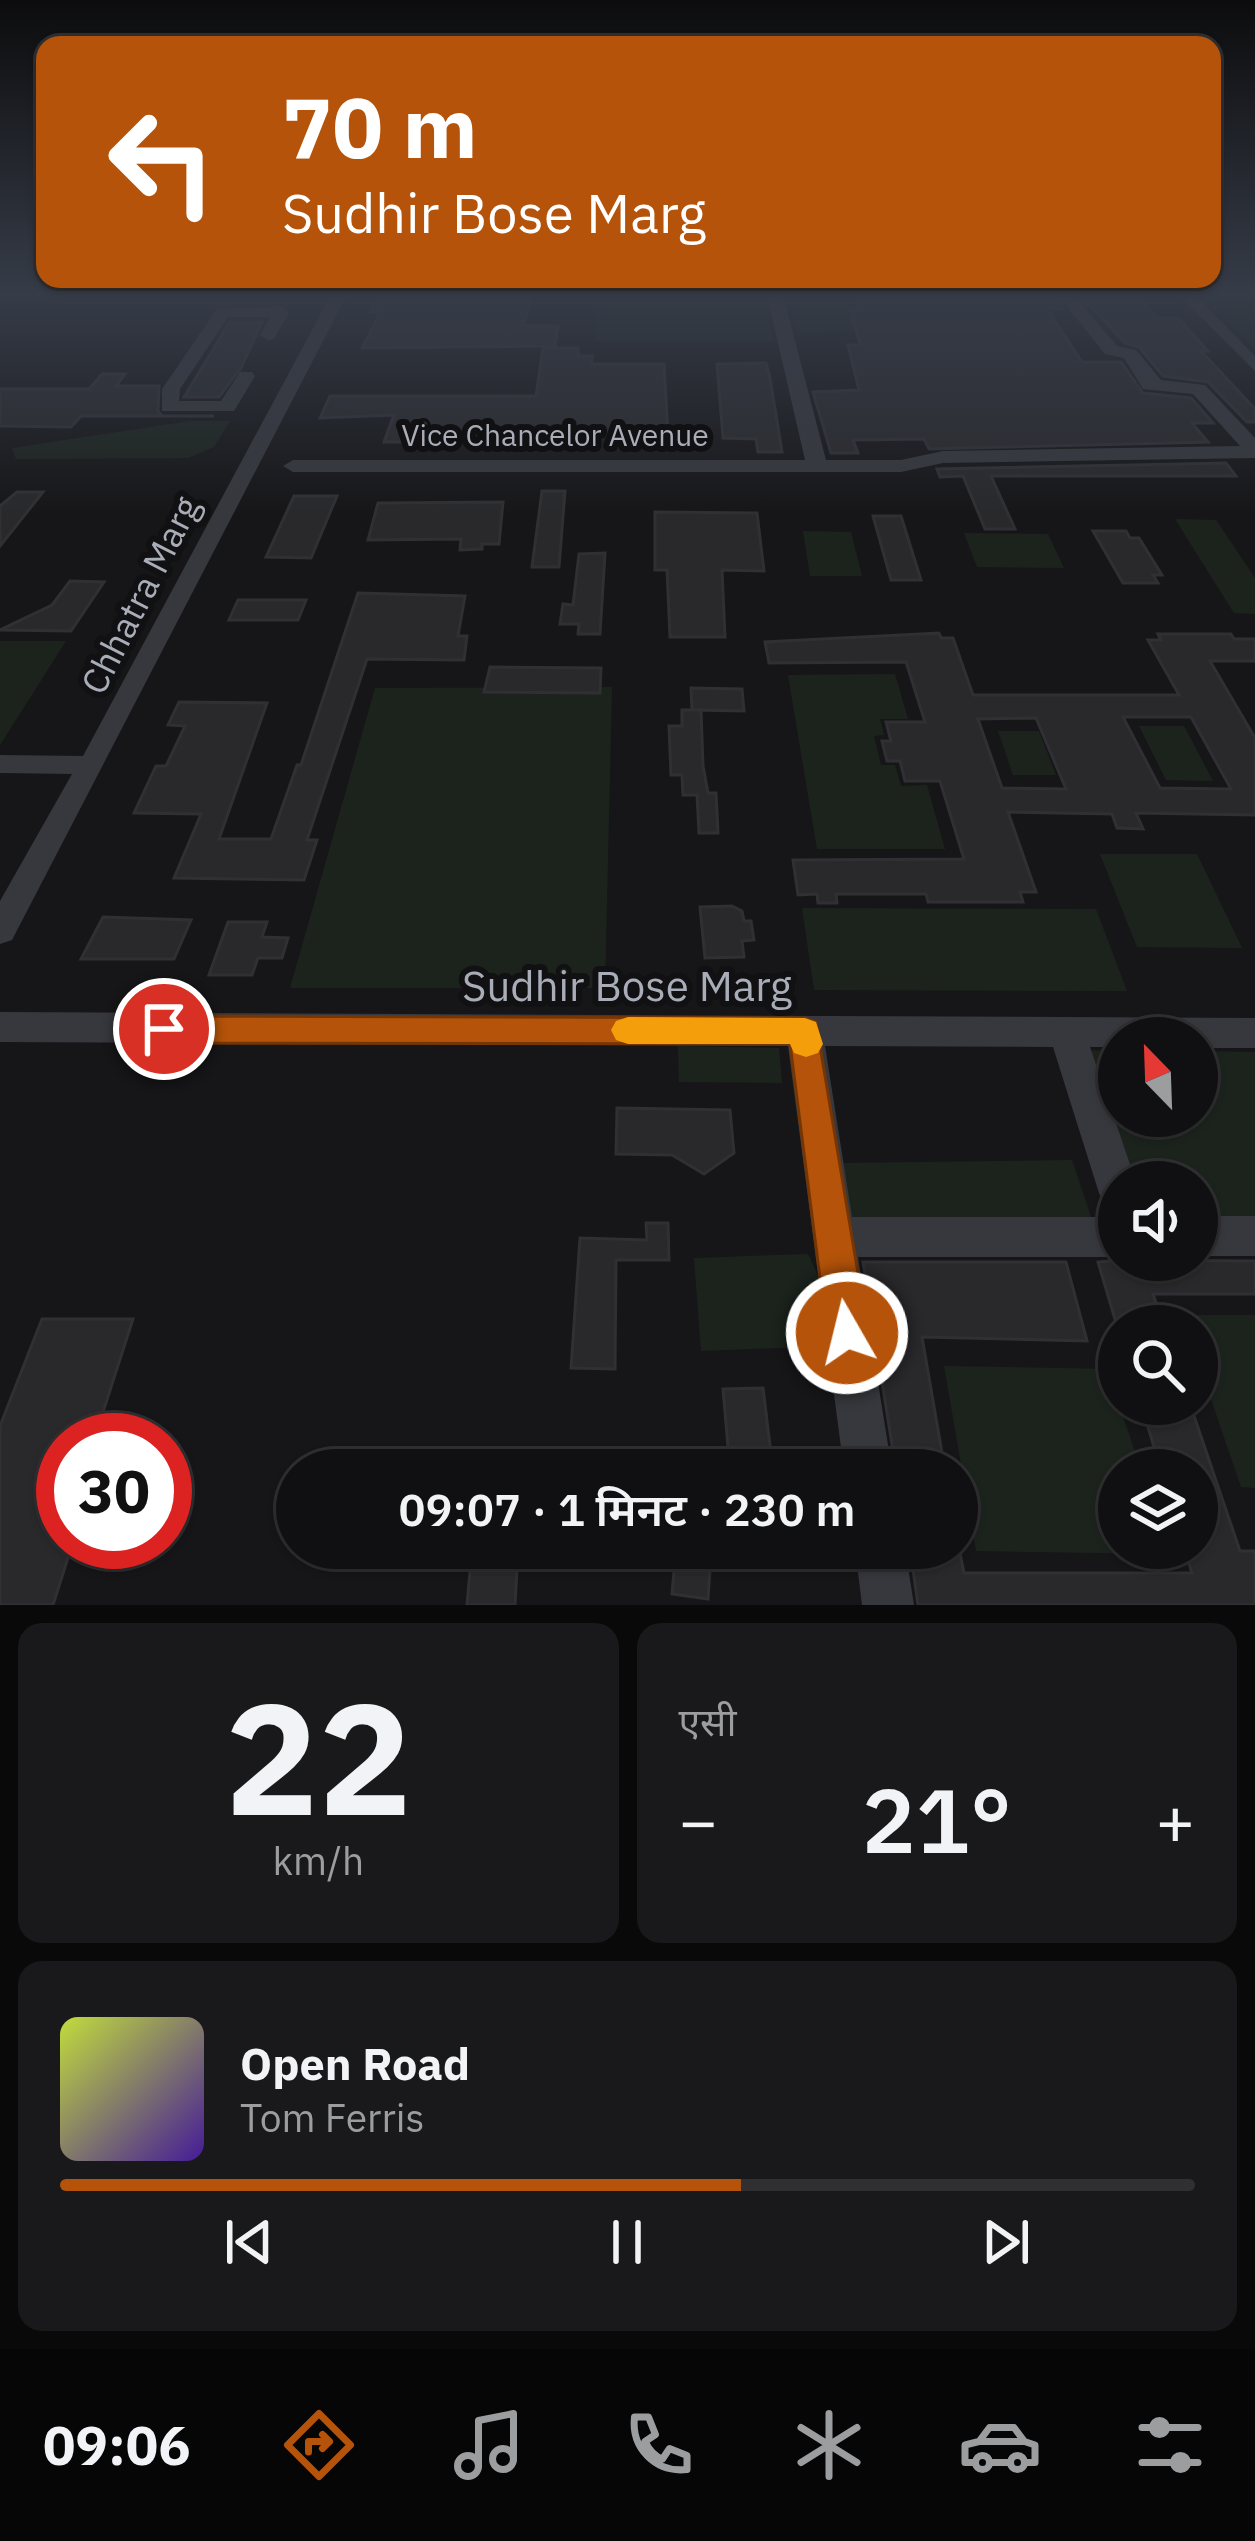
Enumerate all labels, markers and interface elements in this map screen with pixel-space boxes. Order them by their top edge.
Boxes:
text: 70 m [282,72,478,181]
icon: left [84,84,240,240]
text: Sudhir Bose Marg [282,178,706,248]
street label: Vice Chancelor Avenue [401,415,709,454]
street label: Chhatra Marg [70,488,209,702]
street label: Sudhir Bose Marg [462,958,792,1013]
pin [113,978,215,1080]
icon: arrive [131,996,197,1062]
north arrow [1098,1017,1218,1137]
map controls [1098,1017,1218,1569]
button: sound [1098,1161,1218,1281]
position arrow [784,1270,910,1396]
button: search [1098,1305,1218,1425]
speed limit sign: 30 [36,1413,192,1569]
button: layers [1098,1449,1218,1569]
text: 09:07 · 1 मिनट · 230 m [399,1480,855,1538]
text: 22 [225,1655,412,1858]
text: एसी [679,1696,737,1747]
text: 21° [862,1761,1012,1878]
text: − [679,1777,718,1863]
text: + [1155,1777,1195,1863]
text: km/h [272,1835,364,1886]
text: Open Road [240,2034,470,2092]
text: Tom Ferris [240,2092,424,2143]
icon: previous [216,2209,282,2275]
icon: pause [594,2209,660,2275]
icon: next [973,2209,1039,2275]
icon: directions [277,2403,361,2487]
icon: music [447,2403,531,2487]
icon: phone [617,2403,701,2487]
icon: climate [787,2403,871,2487]
icon: car [958,2403,1042,2487]
icon: filters [1128,2403,1212,2487]
text: 09:06 [43,2410,191,2480]

